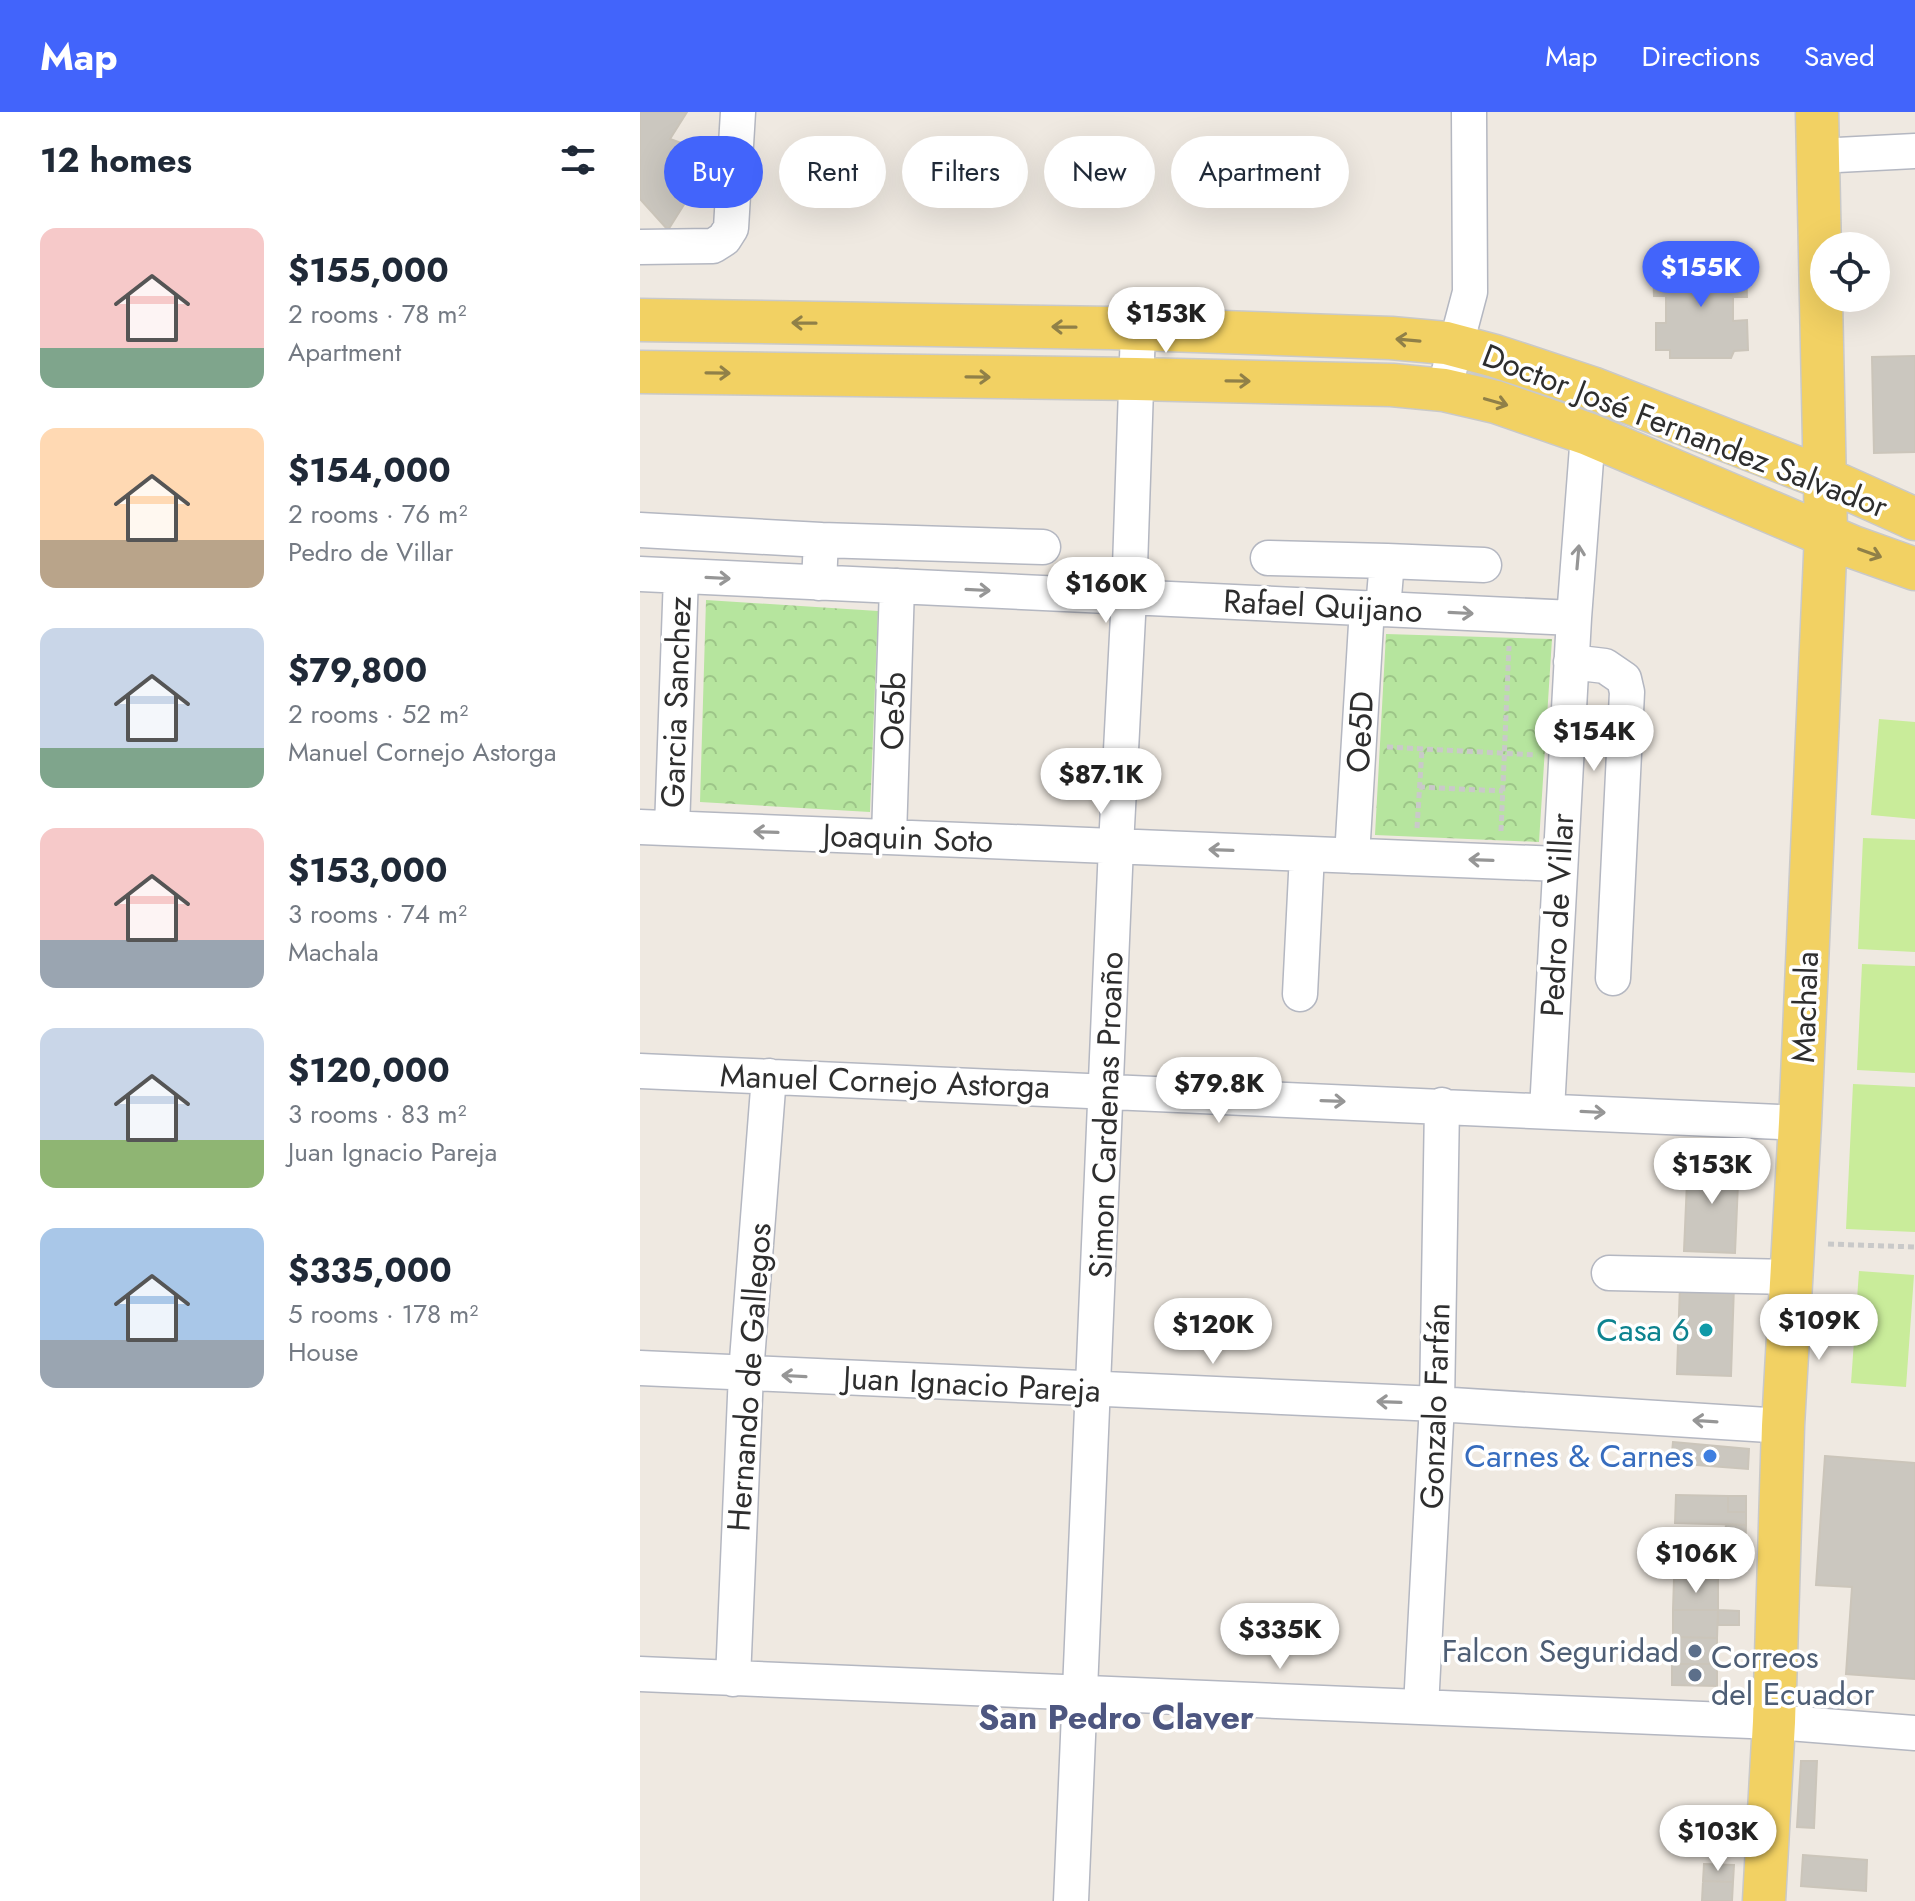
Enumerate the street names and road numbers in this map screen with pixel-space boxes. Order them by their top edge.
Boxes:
street label: Doctor José Fernandez Salvador [1476,332,1894,530]
street label: Rafael Quijano [1222,578,1424,634]
street label: Garcia Sanchez [649,595,703,809]
street label: Oe5b [869,671,917,751]
street label: Oe5D [1335,690,1385,774]
street label: Joaquin Soto [818,812,994,864]
street label: Pedro de Villar [1529,812,1585,1018]
street label: Machala [1780,950,1830,1064]
street label: Simon Cardenas Proaño [1077,951,1135,1279]
street label: Manuel Cornejo Astorga [719,1052,1051,1110]
street label: Hernando de Gallegos [715,1221,783,1533]
street label: Gonzalo Farfán [1408,1302,1462,1510]
street label: Juan Ignacio Pareja [838,1354,1102,1414]

